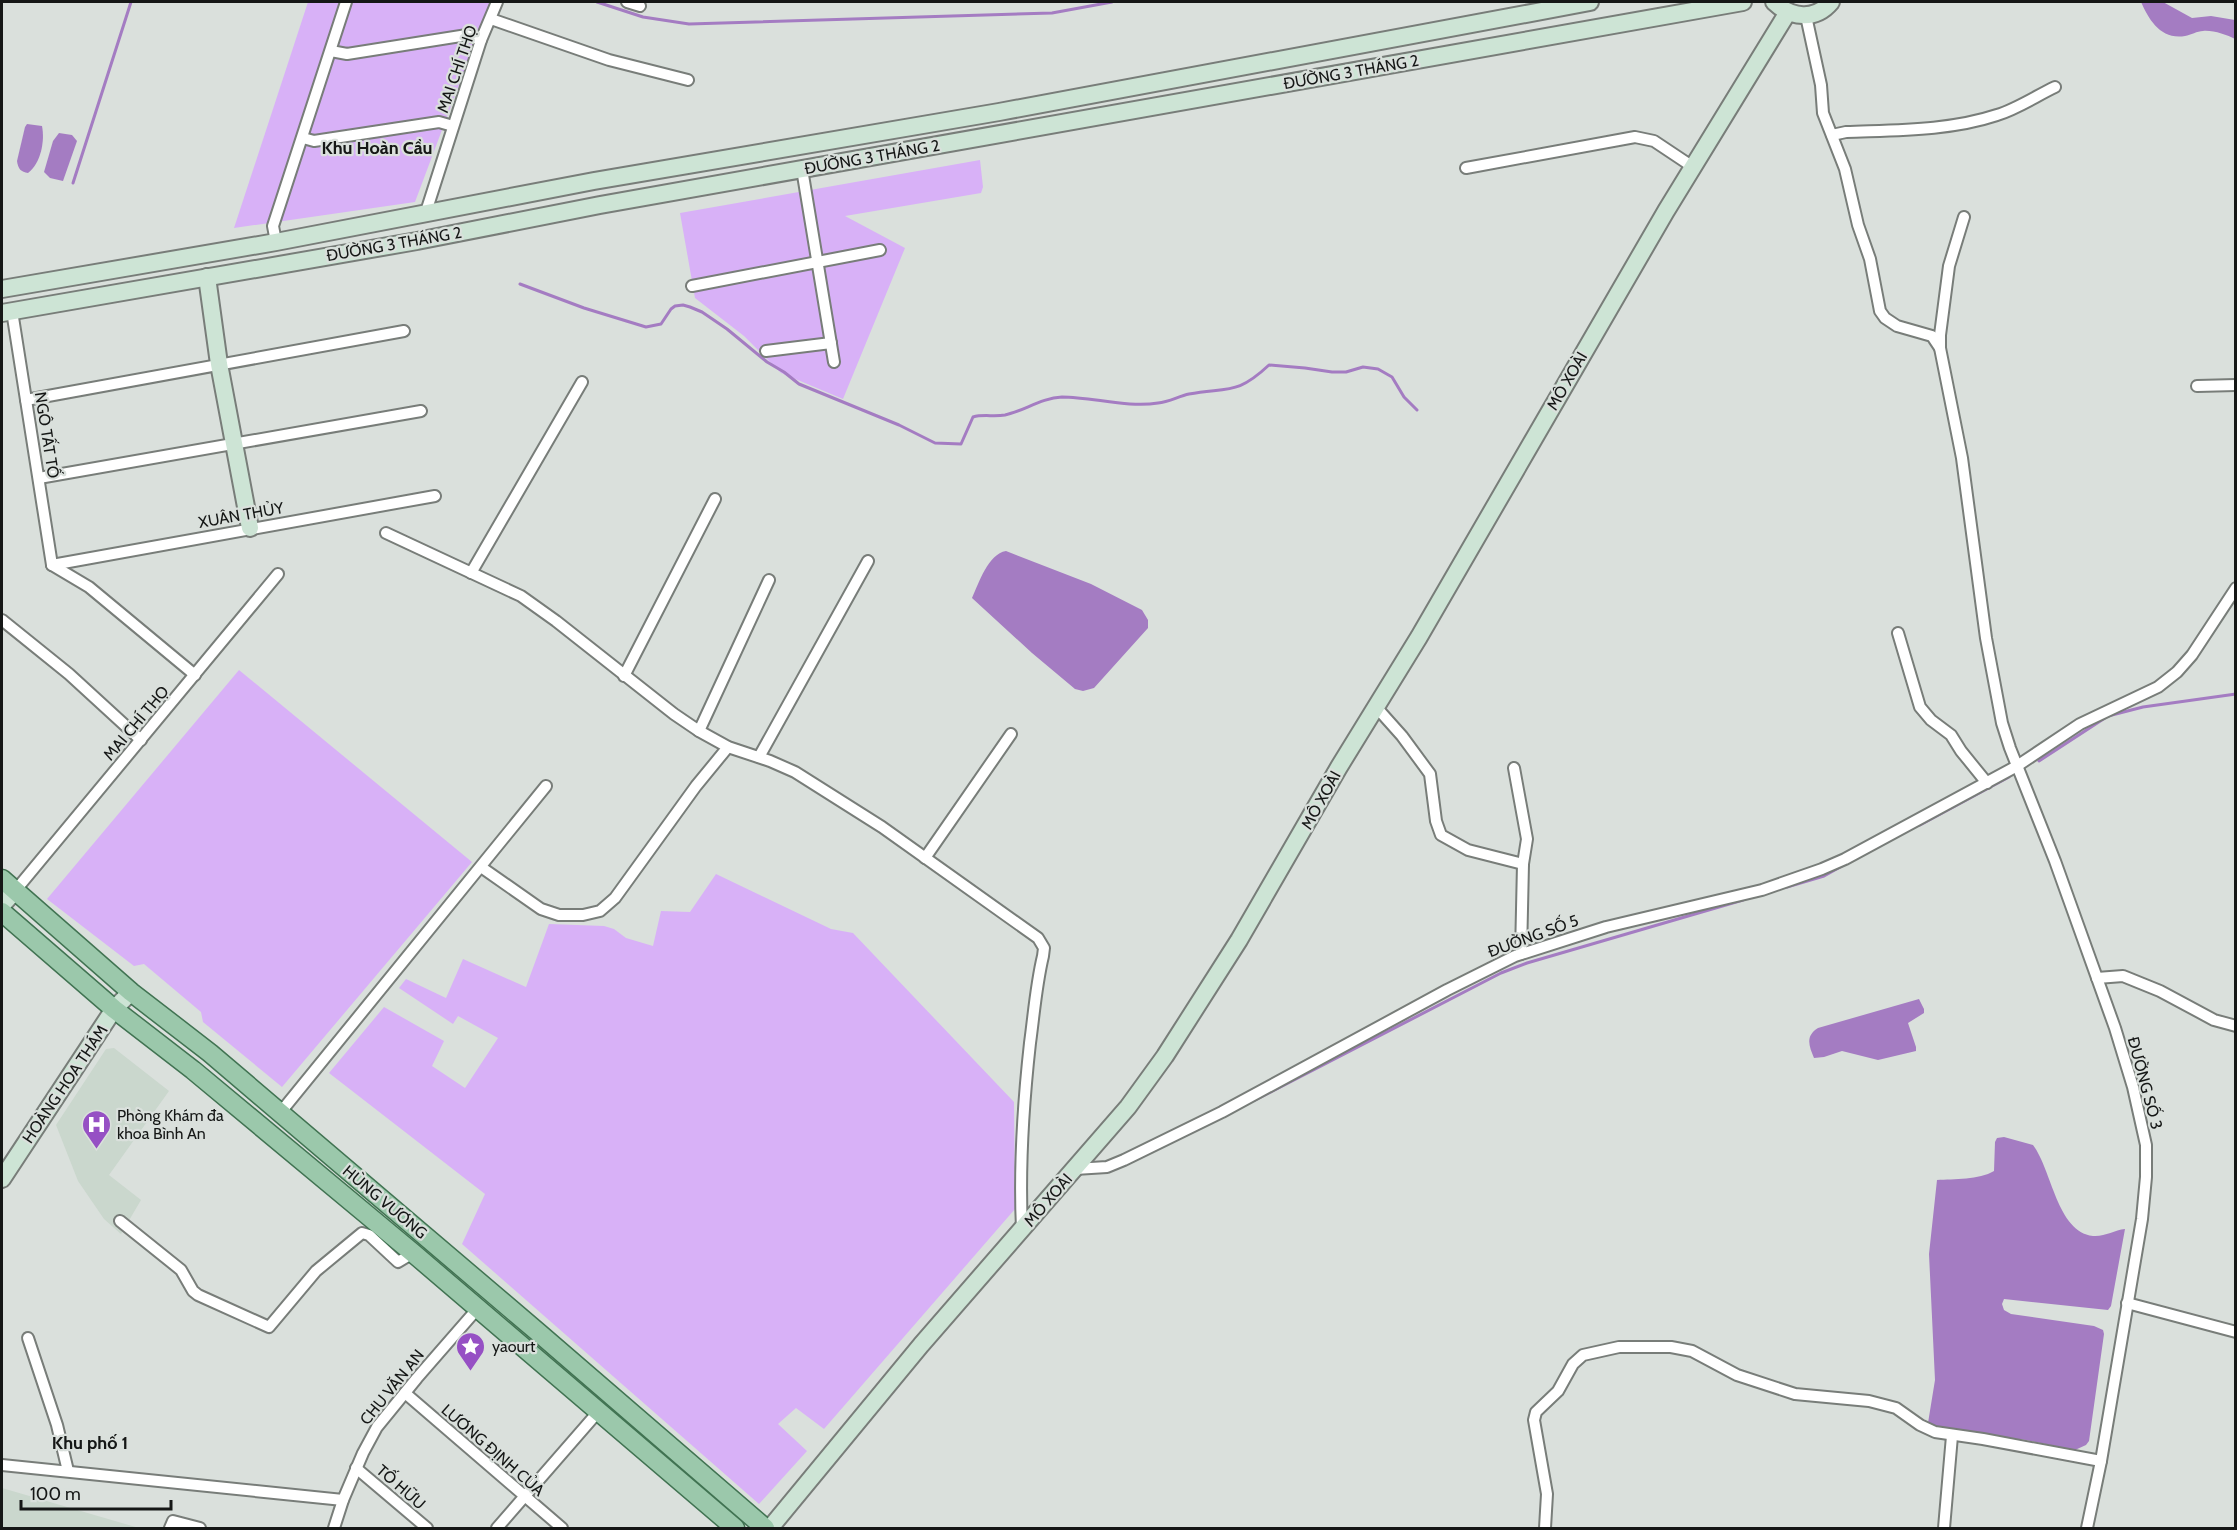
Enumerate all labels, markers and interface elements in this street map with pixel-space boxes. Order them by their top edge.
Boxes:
street label: MAI CHÍ THỌ [433,23,481,115]
street label: ĐƯỜNG 3 THÁNG 2 [1282,51,1420,93]
street label: ĐƯỜNG 3 THÁNG 2 [803,136,941,178]
district label: Khu Hoàn Cầu [321,137,433,159]
street label: ĐƯỜNG 3 THÁNG 2 [325,223,463,265]
street label: MÔ XOÀI [1543,349,1591,413]
street label: NGÔ TẤT TỐ [31,390,65,480]
street label: XUÂN THỦY [197,498,286,532]
street label: MAI CHÍ THỌ [99,682,173,764]
street label: MÔ XOÀI [1297,767,1345,833]
street label: ĐƯỜNG SỐ 5 [1484,909,1581,961]
street label: HOÀNG HOA THÁM [18,1021,112,1147]
street label: ĐƯỜNG SỐ 3 [2124,1034,2168,1131]
place label: Phòng Khám đa khoa Bình An [117,1106,224,1143]
hospital icon: Phòng Khám đa khoa Bình An [80,1108,112,1150]
street label: HÙNG VƯƠNG [339,1161,431,1243]
street label: MÔ XOÀI [1020,1170,1076,1230]
place icon: yaourt [455,1330,487,1372]
place label: yaourt [492,1337,536,1356]
street label: CHU VĂN AN [356,1346,428,1428]
street label: LƯƠNG ĐỊNH CỦA [438,1400,548,1500]
district label: Khu phố 1 [52,1432,128,1454]
street label: TỐ HỮU [373,1459,431,1513]
scale bar [21,1473,171,1511]
text: 100 m [30,1483,81,1505]

